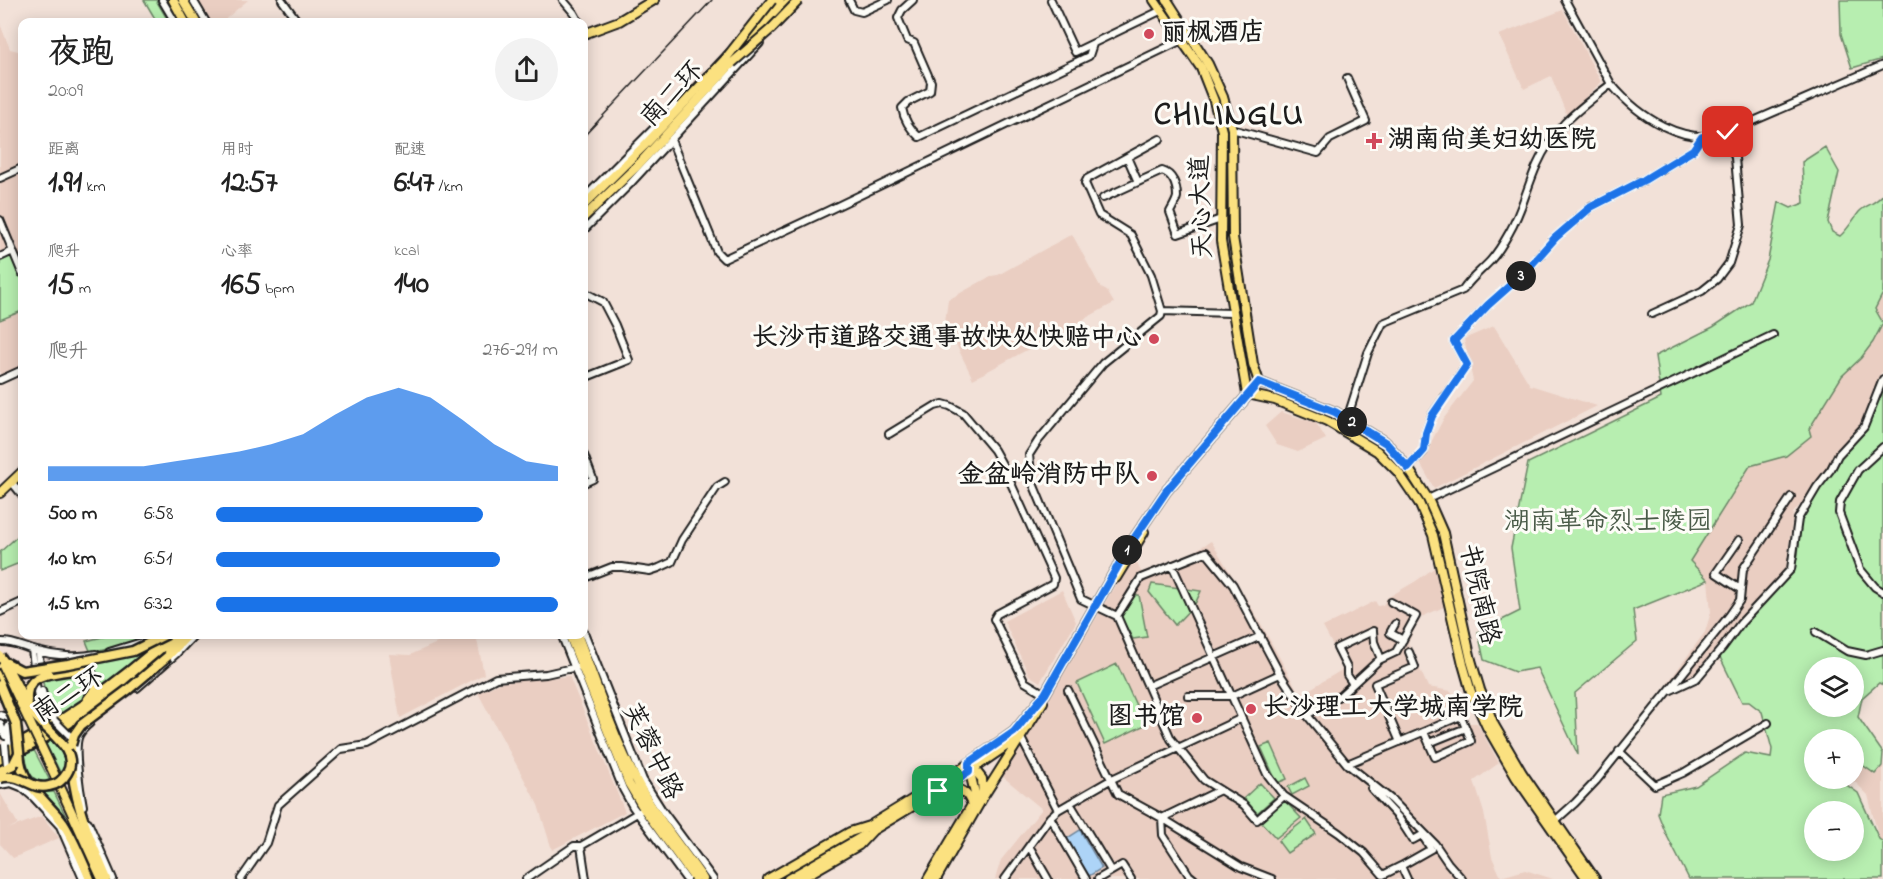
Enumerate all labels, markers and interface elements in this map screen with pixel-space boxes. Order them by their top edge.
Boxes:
place label: 丽枫酒店 [1161,15,1265,53]
marker: 丽枫酒店 [1142,27,1156,41]
text: 夜跑 [48,30,114,78]
button: share [495,38,558,101]
street label: 南二环 [633,54,713,136]
text: 20:09 [48,77,83,106]
district label: CHILINGLU [1154,93,1304,140]
pin [1702,106,1753,157]
icon: check [1711,115,1744,148]
place label: 湖南尚美妇幼医院 [1388,122,1596,160]
marker: 湖南尚美妇幼医院 [1365,132,1383,150]
text: 距离 [48,138,80,162]
text: 用时 [221,138,253,162]
text: 配速 [394,138,426,162]
street label: 天心大道 [1182,154,1224,260]
text: 1.91 [48,162,82,206]
text: 12:57 [221,162,278,206]
text: 6:47 [394,162,434,206]
text: km [82,175,106,199]
text: /km [434,175,463,199]
text: kcal [394,239,419,263]
text: 爬升 [48,240,80,264]
text: 心率 [221,240,253,264]
pin: 3 [1506,261,1536,291]
text: 140 [394,263,429,307]
text: 15 [48,264,75,308]
text: 165 [221,264,261,308]
text: 3 [1518,264,1524,288]
text: m [75,277,91,301]
text: bpm [261,277,294,301]
place label: 长沙市道路交通事故快处快赔中心 [752,320,1142,358]
marker: 长沙市道路交通事故快处快赔中心 [1147,332,1161,346]
text: 276–291 m [482,336,558,365]
text: 爬升 [48,338,88,367]
pin: 2 [1337,407,1367,437]
text: 2 [1348,410,1356,434]
place label: 金盆岭消防中队 [958,457,1140,495]
marker: 金盆岭消防中队 [1145,469,1159,483]
text: 500 m [48,500,97,529]
text: 6:58 [144,500,173,529]
park label: 湖南革命烈士陵园 [1504,504,1712,542]
pin: 1 [1112,535,1142,565]
text: 1 [1124,538,1130,562]
street label: 书院南路 [1448,539,1508,649]
text: 1.0 km [48,545,96,574]
text: 6:51 [144,545,172,574]
text: 1.5 km [48,590,99,619]
text: 6:32 [144,590,173,619]
map controls [1804,657,1864,861]
button: layers [1804,657,1864,717]
street label: 南二环 [26,659,112,733]
place label: 长沙理工大学城南学院 [1263,690,1523,728]
street label: 芙蓉中路 [611,697,691,807]
place label: 图书馆 [1107,699,1185,737]
marker: 长沙理工大学城南学院 [1244,702,1258,716]
marker: 图书馆 [1190,711,1204,725]
button: + [1804,729,1864,789]
pin [912,765,963,816]
icon: arrive [921,774,954,807]
button: − [1804,801,1864,861]

